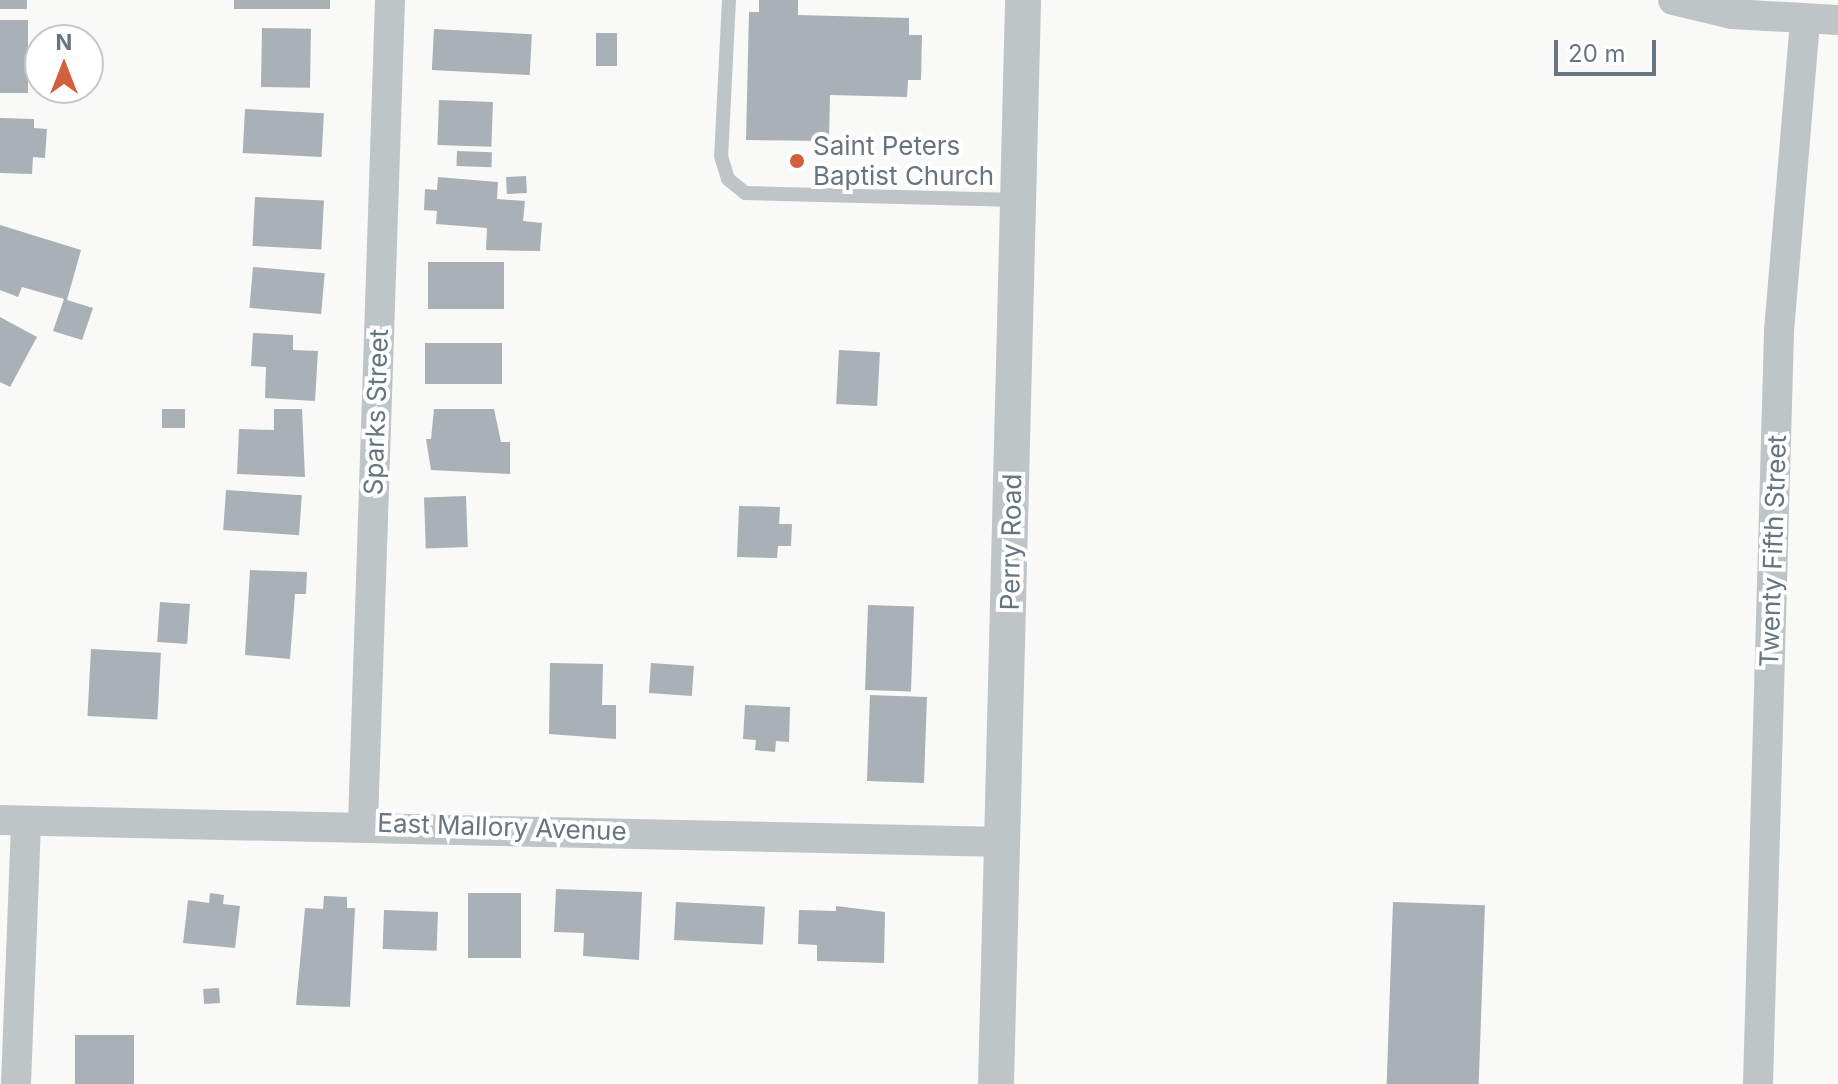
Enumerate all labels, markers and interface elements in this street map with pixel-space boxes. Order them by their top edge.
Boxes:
north arrow [24,24,104,104]
scale bar [1558,24,1660,74]
text: N [56,29,72,55]
text: 20 m [1568,39,1626,68]
place label: Saint Peters Baptist Church [813,130,994,192]
marker: Saint Peters Baptist Church [788,152,806,170]
street label: Sparks Street [358,328,394,496]
street label: Twenty Fifth Street [1753,434,1793,668]
street label: Perry Road [994,473,1028,611]
street label: East Mallory Avenue [377,807,627,847]

